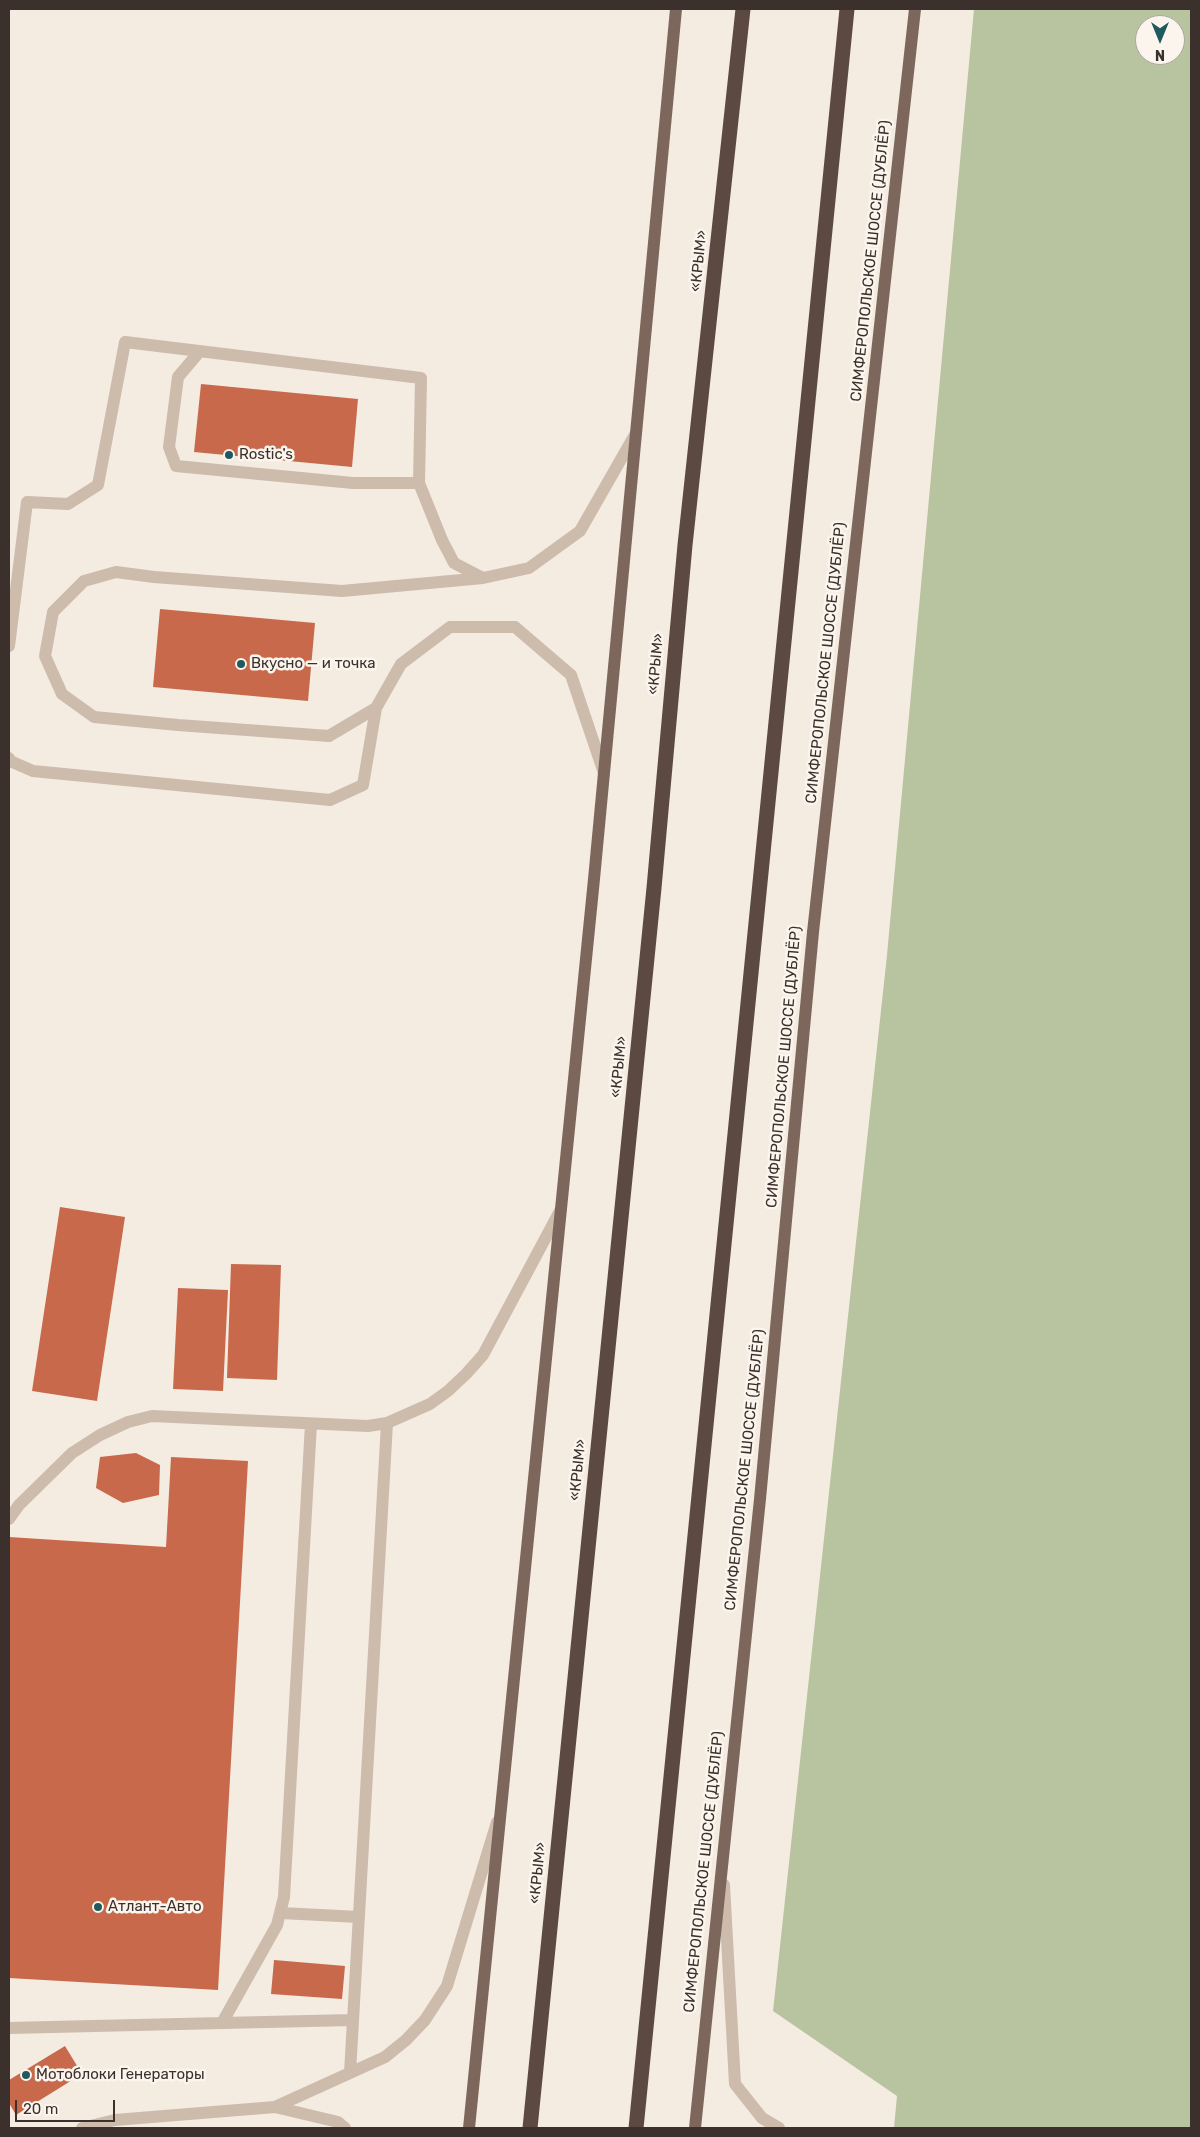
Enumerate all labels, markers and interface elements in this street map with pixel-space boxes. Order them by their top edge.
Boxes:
north arrow [1135,15,1185,65]
text: N [1155,46,1165,63]
street label: СИМФЕРОПОЛЬСКОЕ ШОССЕ (ДУБЛЁР) [847,119,895,403]
street label: «КРЫМ» [687,229,711,293]
place label: Rostic's [239,446,293,464]
marker: Rostic's [223,449,235,461]
street label: СИМФЕРОПОЛЬСКОЕ ШОССЕ (ДУБЛЁР) [802,521,850,805]
street label: «КРЫМ» [644,632,668,696]
place label: Вкусно — и точка [251,655,376,673]
marker: Вкусно — и точка [235,658,247,670]
street label: СИМФЕРОПОЛЬСКОЕ ШОССЕ (ДУБЛЁР) [763,925,805,1209]
street label: «КРЫМ» [607,1035,631,1099]
street label: СИМФЕРОПОЛЬСКОЕ ШОССЕ (ДУБЛЁР) [721,1328,769,1612]
street label: «КРЫМ» [566,1438,590,1502]
street label: СИМФЕРОПОЛЬСКОЕ ШОССЕ (ДУБЛЁР) [680,1730,728,2014]
street label: «КРЫМ» [526,1841,550,1905]
place label: Атлант-Авто [108,1898,202,1916]
marker: Атлант-Авто [92,1901,104,1913]
place label: Мотоблоки Генераторы [36,2066,205,2084]
marker: Мотоблоки Генераторы [20,2069,32,2081]
scale bar [18,2090,118,2122]
text: 20 m [23,2100,58,2118]

